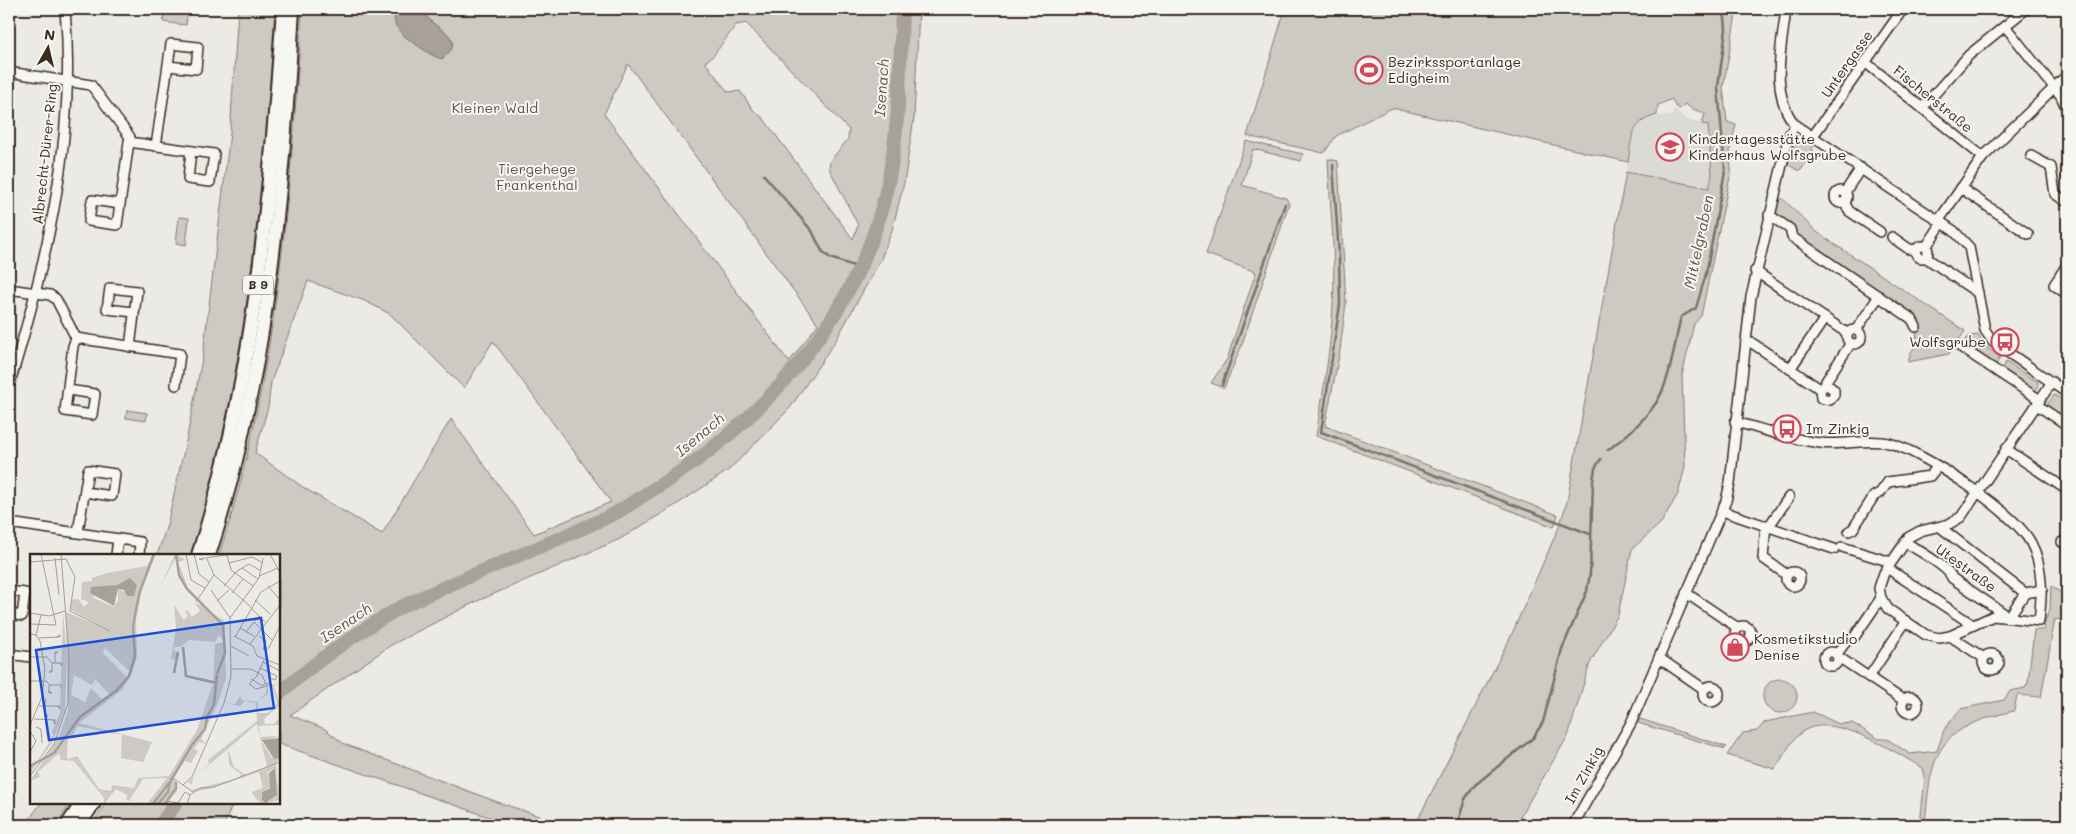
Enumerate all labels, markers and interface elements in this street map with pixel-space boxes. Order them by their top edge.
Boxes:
north arrow [22,22,72,72]
text: N [43,24,56,45]
street label: Untergasse [1816,26,1877,101]
place label: Bezirkssportanlage Edigheim [1388,52,1521,87]
sports icon: Bezirkssportanlage Edigheim [1354,55,1384,85]
water label: Isenach [869,58,893,118]
street label: Fischerstraße [1890,61,1977,137]
street label: Albrecht-Dürer-Ring [28,83,61,225]
park label: Kleiner Wald [452,98,538,117]
place label: Kindertagesstätte Kinderhaus Wolfsgrube [1689,129,1846,164]
school or university icon: Kindertagesstätte Kinderhaus Wolfsgrube [1655,132,1685,162]
park label: Tiergehege Frankenthal [496,159,578,194]
water label: Mittelgraben [1678,193,1718,291]
road number: B 9 [243,276,273,294]
bus stop icon: Wolfsgrube [1990,327,2020,357]
place label: Wolfsgrube [1909,332,1986,351]
water label: Isenach [671,408,728,461]
bus stop icon: Im Zinkig [1772,414,1802,444]
place label: Im Zinkig [1806,419,1869,438]
street label: Utestraße [1932,539,2000,596]
inset map [30,554,280,804]
water label: Isenach [316,598,375,647]
place label: Kosmetikstudio Denise [1754,629,1857,664]
shop icon: Kosmetikstudio Denise [1720,632,1750,662]
street label: Im Zinkig [1560,743,1607,807]

